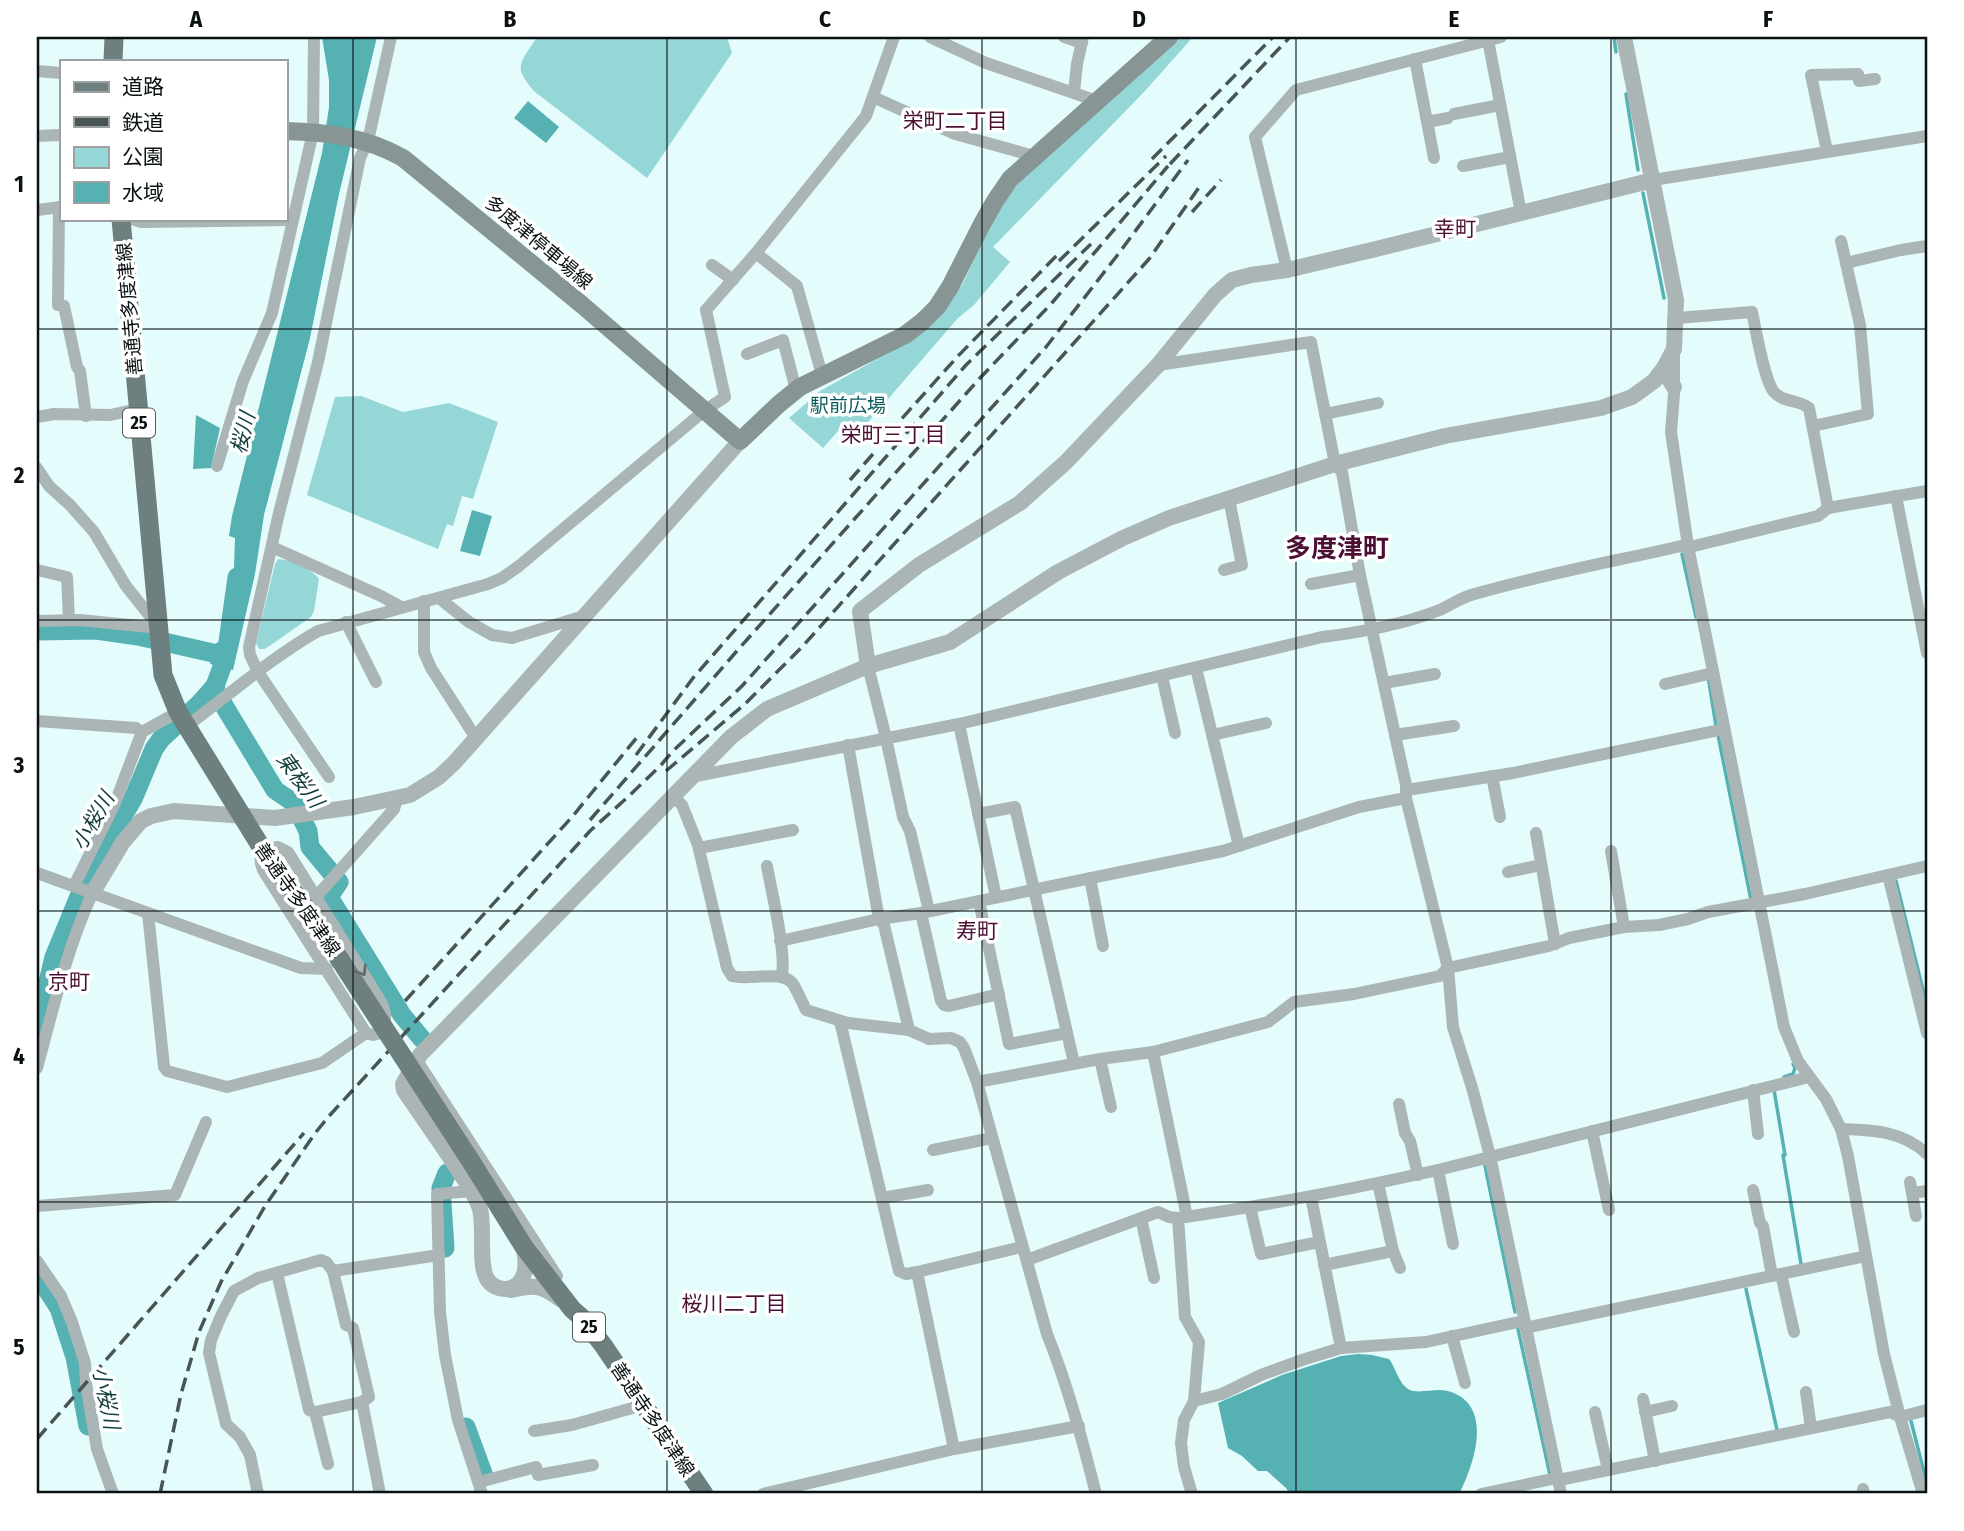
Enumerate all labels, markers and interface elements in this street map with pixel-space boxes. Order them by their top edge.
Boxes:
text: A [189,5,203,33]
text: B [504,5,517,33]
text: C [819,5,831,33]
text: D [1132,5,1146,33]
text: E [1449,5,1460,33]
text: F [1763,5,1773,33]
legend [60,60,287,220]
text: 道路 [122,74,164,100]
district label: 栄町二丁目 [903,108,1008,134]
text: 鉄道 [122,110,164,136]
text: 公園 [122,144,164,170]
text: 1 [14,170,24,198]
text: 水域 [122,180,164,206]
street label: 多度津停車場線 [480,191,597,294]
district label: 幸町 [1434,216,1476,242]
street label: 善通寺多度津線 [112,242,147,376]
park label: 駅前広場 [810,394,886,417]
road number: 25 [123,408,155,438]
water label: 桜川 [225,408,261,457]
district label: 栄町三丁目 [841,422,946,448]
text: 2 [13,461,25,489]
district label: 多度津町 [1285,533,1389,564]
water label: 東桜川 [271,747,330,815]
text: 3 [13,751,25,779]
water label: 小桜川 [66,785,121,855]
street label: 善通寺多度津線 [250,838,345,960]
district label: 寿町 [956,918,998,944]
one-way arrow [354,963,367,976]
district label: 京町 [48,969,90,995]
text: 4 [13,1042,25,1070]
district label: 桜川二丁目 [682,1291,787,1317]
road number: 25 [573,1312,605,1342]
text: 5 [13,1333,25,1361]
street label: 善通寺多度津線 [606,1358,699,1481]
water label: 小桜川 [87,1365,125,1433]

